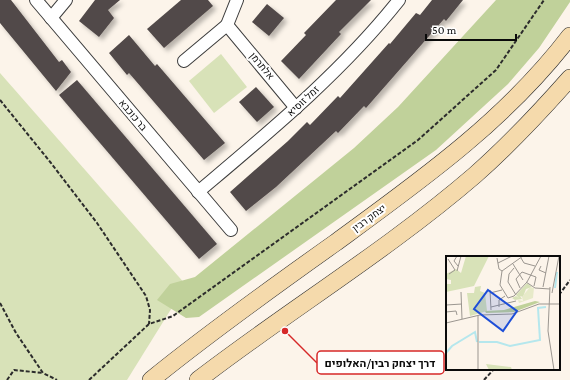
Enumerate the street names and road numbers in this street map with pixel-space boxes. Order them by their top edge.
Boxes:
street label: אלתרמן [248,50,276,82]
street label: זמל זוסיא [285,83,321,118]
street label: בר כוכבא [117,97,150,133]
street label: יצחק רבין [350,202,388,234]

